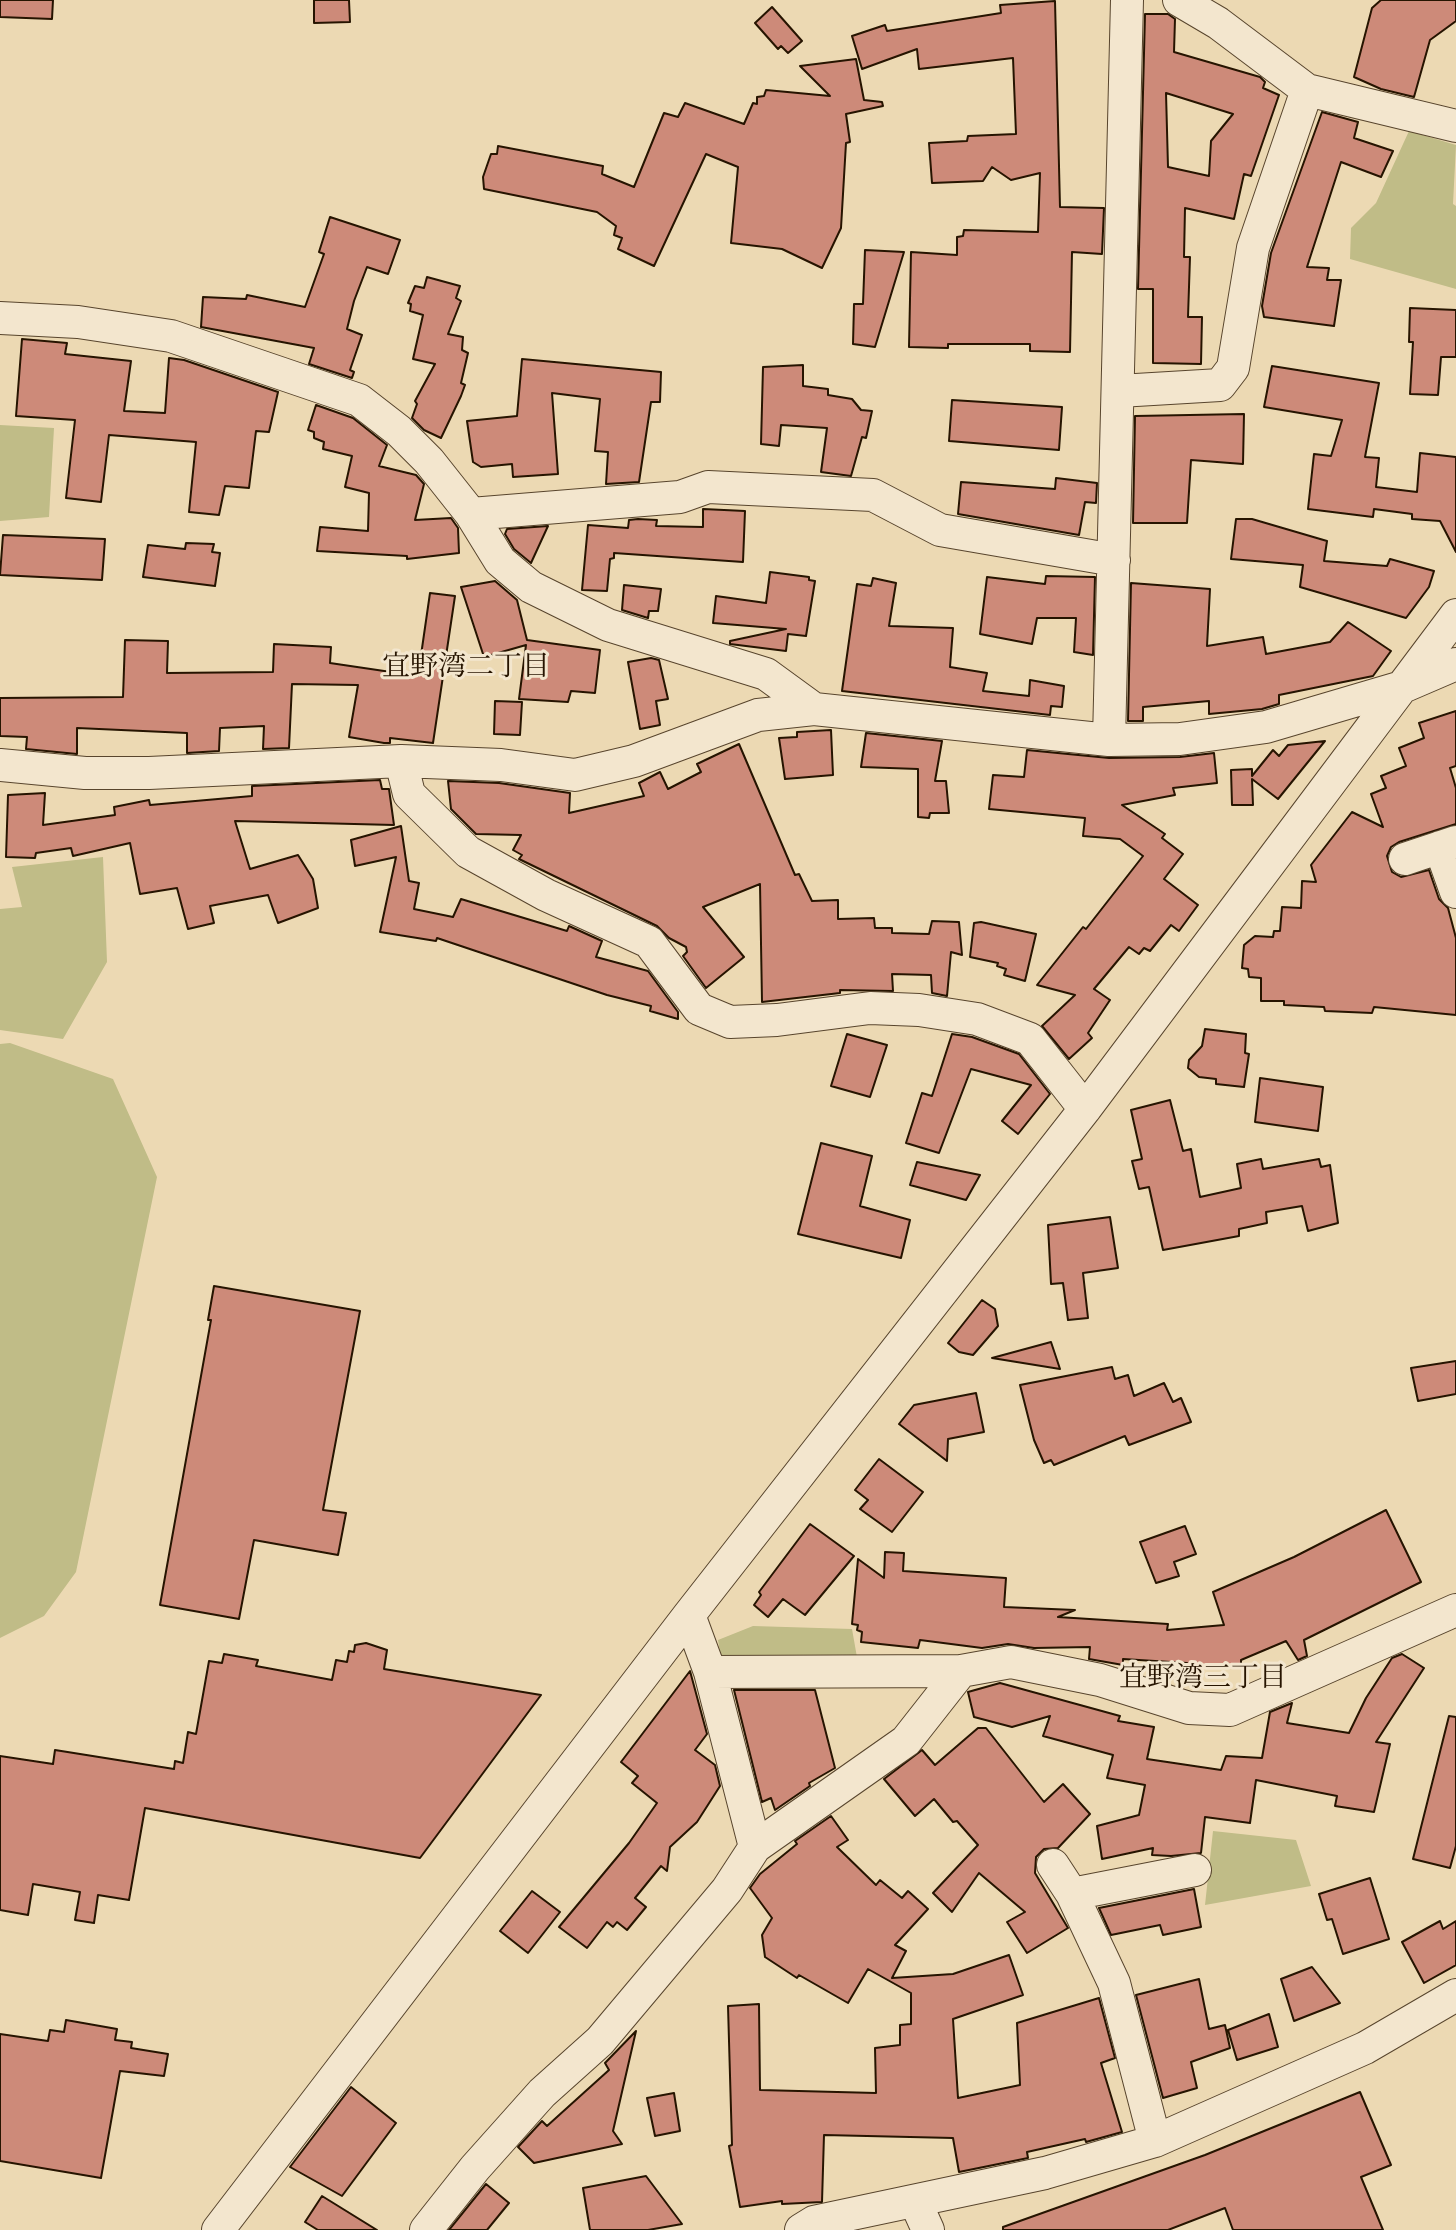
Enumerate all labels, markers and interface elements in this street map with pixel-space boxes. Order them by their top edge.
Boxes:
district label: 宜野湾二丁目 [382,653,550,687]
district label: 宜野湾三丁目 [1119,1664,1287,1698]

